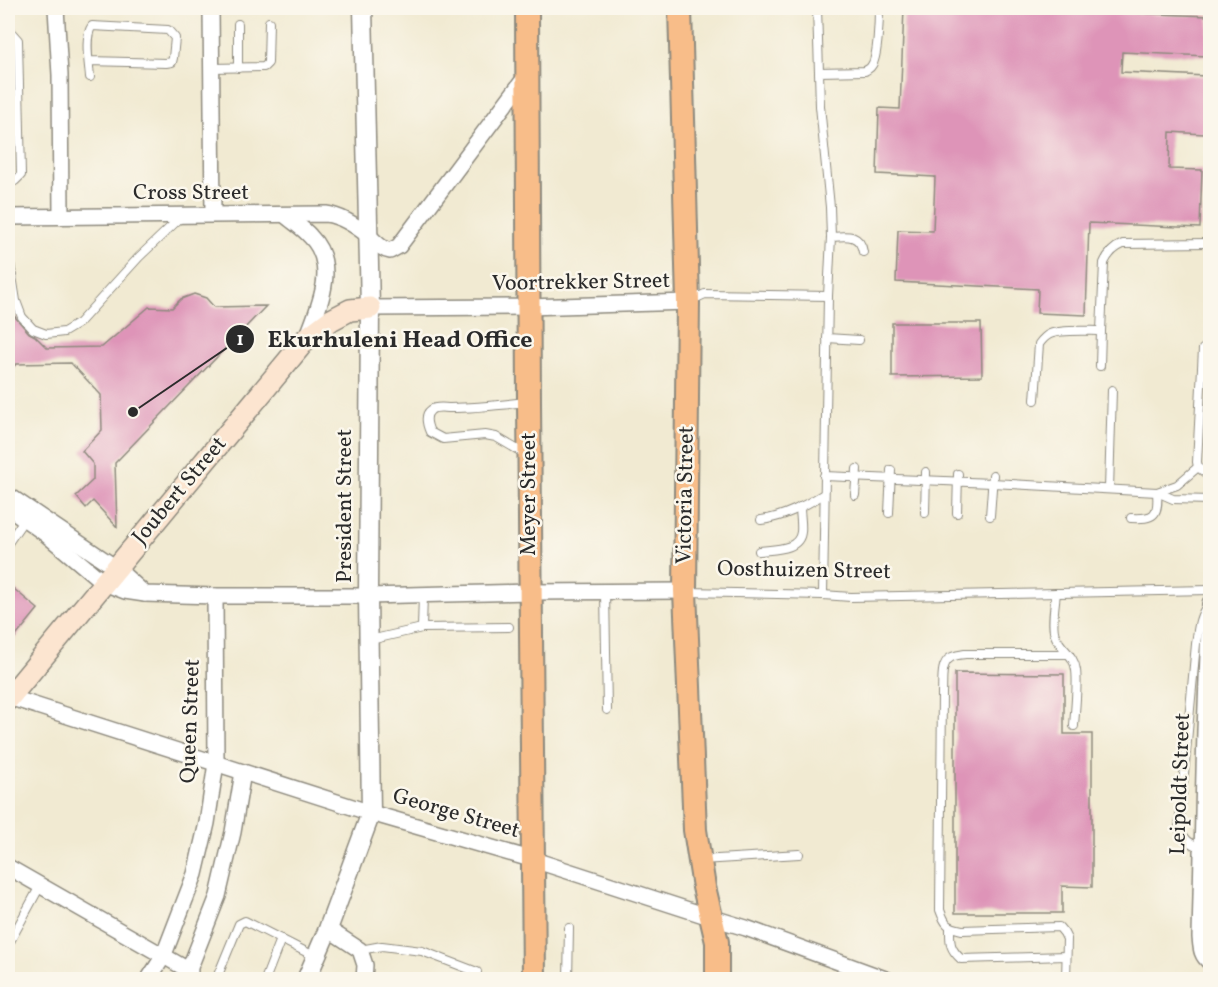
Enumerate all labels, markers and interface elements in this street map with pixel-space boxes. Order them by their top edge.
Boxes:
street label: Cross Street [133,178,249,209]
street label: Voortrekker Street [492,266,671,300]
callout: Ekurhuleni Head Office [225,318,544,360]
text: Ekurhuleni Head Office [267,324,533,358]
text: 1 [236,328,244,353]
street label: Victoria Street [669,425,703,565]
street label: President Street [330,429,361,583]
street label: Joubert Street [125,430,235,552]
street label: Meyer Street [514,432,545,556]
street label: Oosthuizen Street [717,554,891,588]
street label: Queen Street [173,658,209,784]
street label: Leipoldt Street [1163,712,1199,856]
street label: George Street [389,781,524,847]

